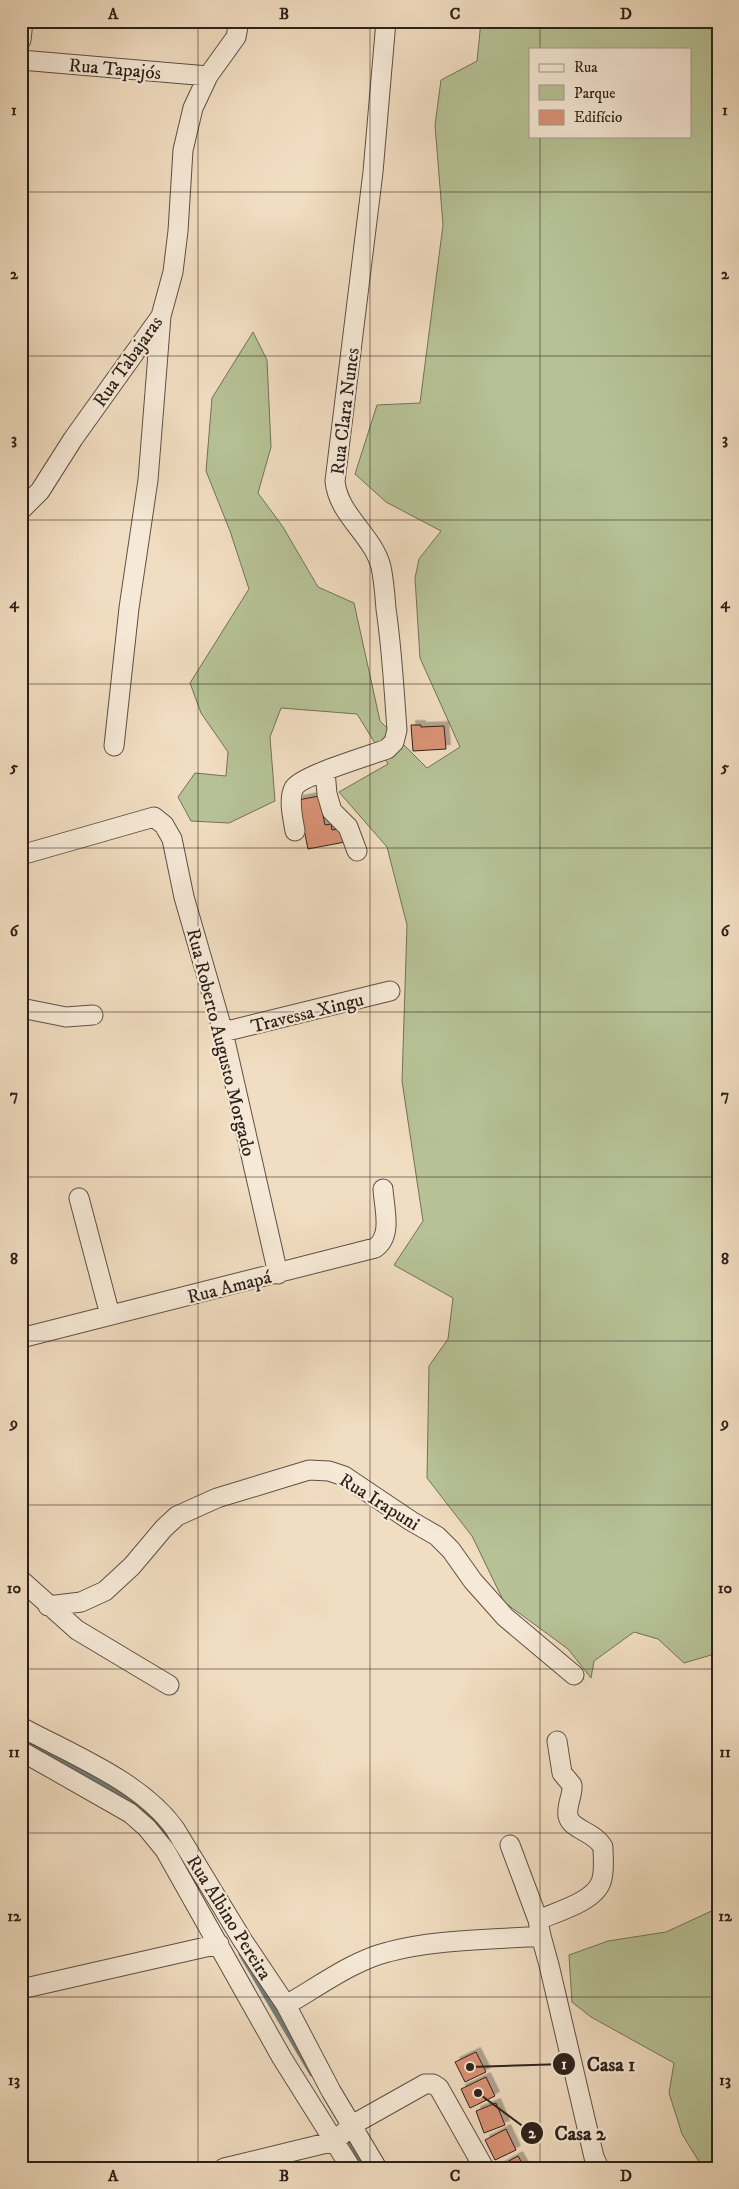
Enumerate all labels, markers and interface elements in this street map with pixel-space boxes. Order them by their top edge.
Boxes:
text: A [107,4,119,24]
text: B [279,4,289,24]
text: C [450,4,460,24]
text: D [620,4,632,24]
legend [529,48,692,138]
street label: Rua Tapajós [68,54,162,85]
text: Rua [574,58,598,77]
text: Parque [574,84,615,103]
text: 1 [11,100,17,120]
text: 1 [722,100,728,120]
text: Edifício [574,108,622,127]
text: 2 [10,264,19,284]
text: 2 [721,264,730,284]
street label: Rua Tabajaras [88,312,168,412]
street label: Rua Clara Nunes [326,346,365,476]
text: 3 [11,429,17,449]
text: 3 [722,429,728,449]
text: 4 [8,593,19,613]
text: 4 [719,593,730,613]
text: 5 [9,757,18,777]
text: 5 [720,757,729,777]
text: 6 [10,921,20,941]
text: 6 [721,921,731,941]
street label: Rua Roberto Augusto Morgado [181,926,260,1159]
street label: Travessa Xingu [249,988,366,1039]
text: 7 [10,1085,18,1105]
text: 7 [721,1085,729,1105]
text: 8 [10,1249,18,1269]
text: 8 [721,1249,729,1269]
street label: Rua Amapá [185,1266,274,1309]
text: 9 [9,1413,18,1433]
text: 9 [720,1413,729,1433]
street label: Rua Irapuni [335,1469,424,1536]
text: 10 [7,1578,22,1598]
text: 10 [718,1578,733,1598]
text: 11 [8,1742,20,1762]
text: 11 [719,1742,731,1762]
street label: Rua Albino Pereira [181,1851,276,1984]
text: 12 [7,1906,22,1926]
text: 12 [718,1906,733,1926]
callout: Casa 1 [552,2047,645,2082]
text: Casa 1 [587,2053,635,2078]
text: 1 [561,2055,567,2074]
text: 13 [8,2070,20,2090]
text: 13 [719,2070,731,2090]
callout: Casa 2 [520,2115,616,2150]
text: Casa 2 [554,2122,607,2147]
text: 2 [528,2124,536,2143]
text: A [107,2166,119,2186]
text: B [279,2166,289,2186]
text: C [450,2166,460,2186]
text: D [620,2166,632,2186]

